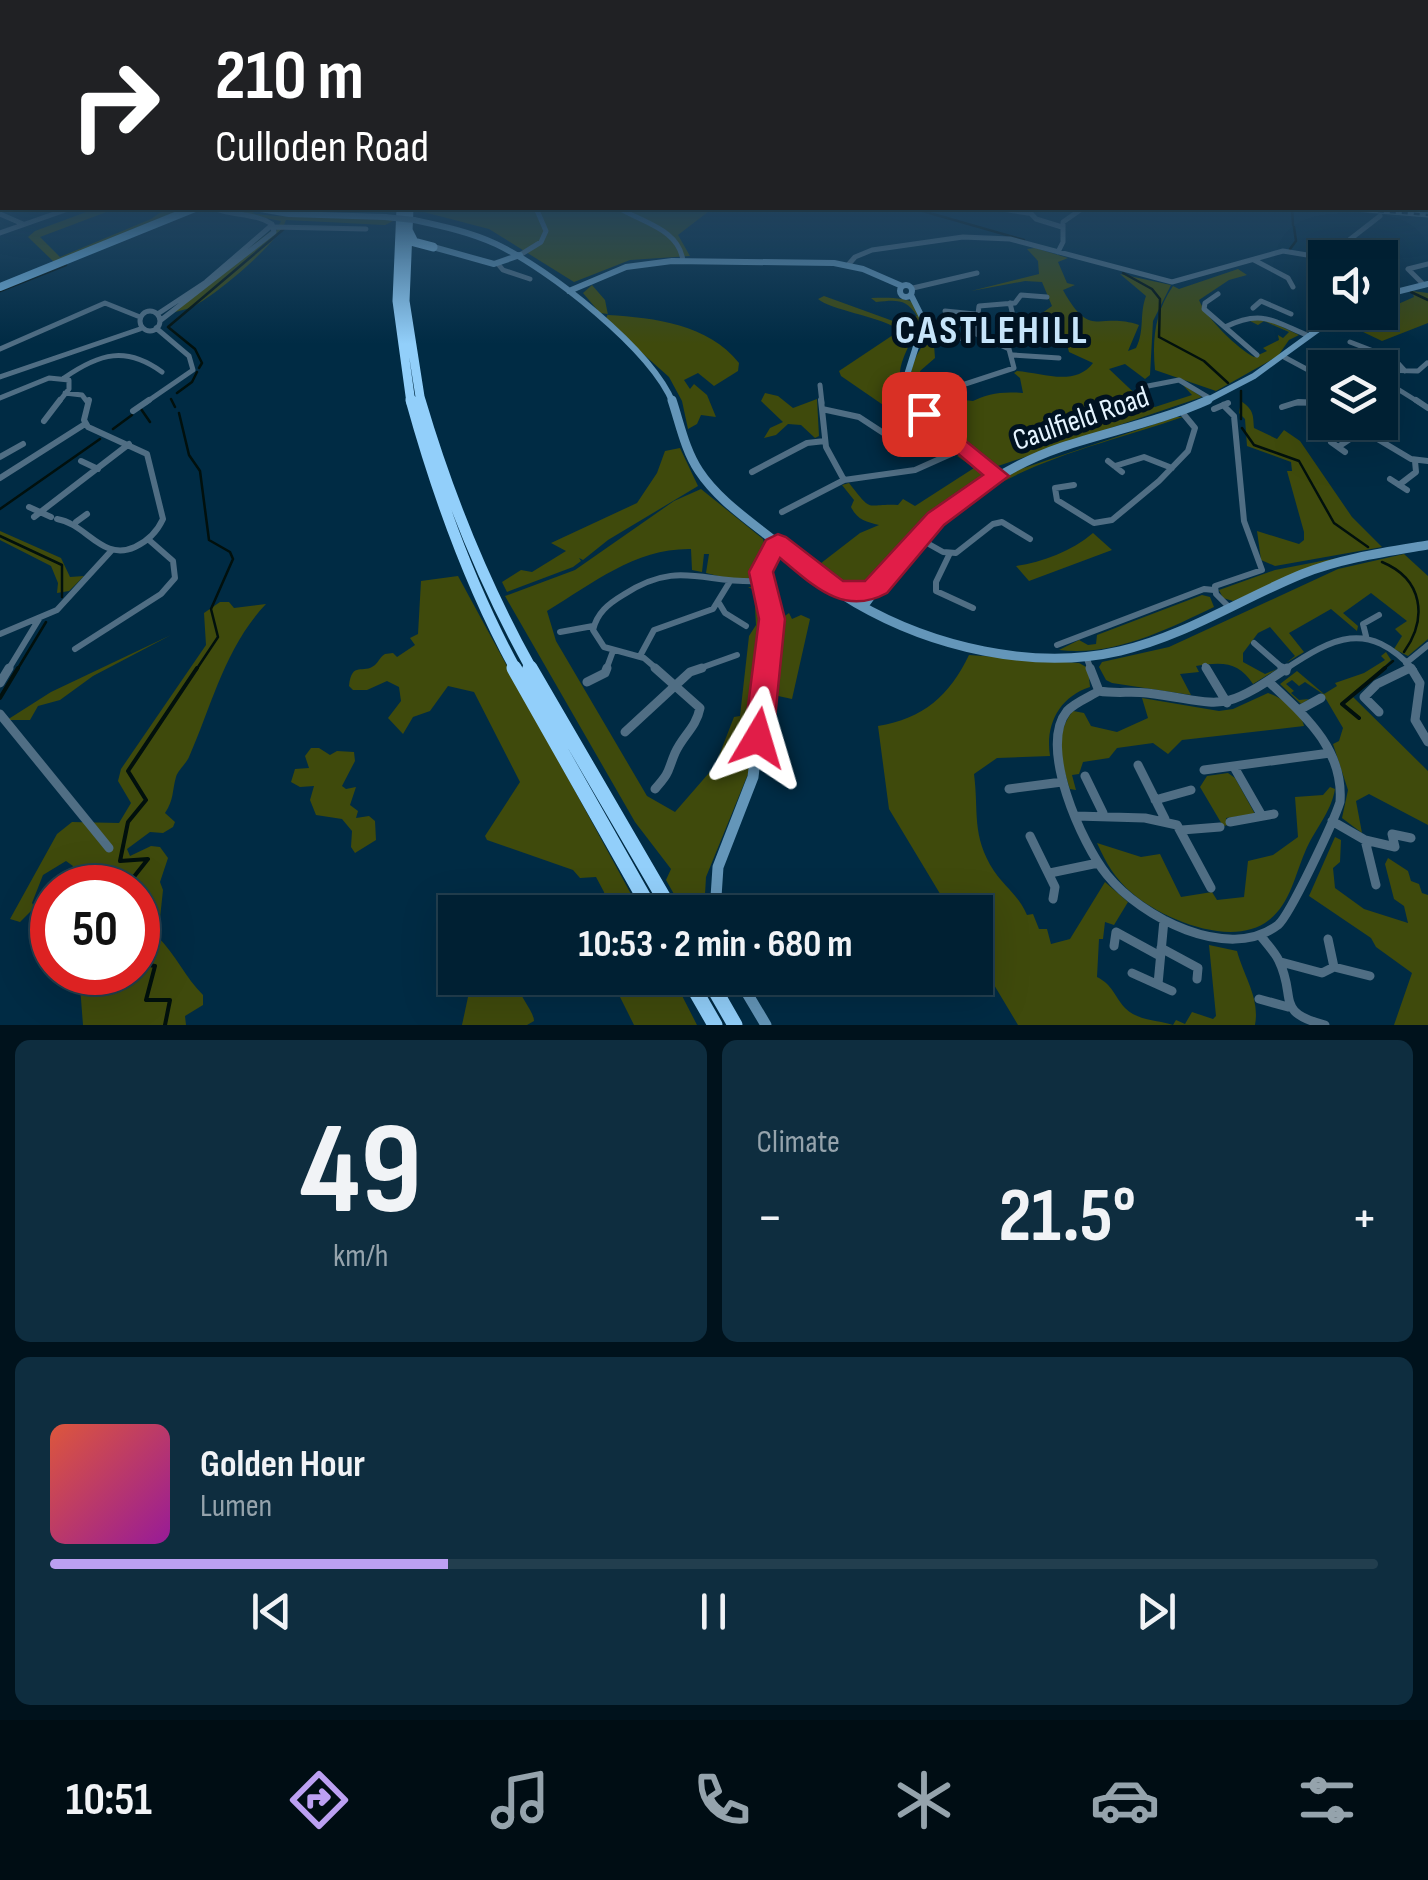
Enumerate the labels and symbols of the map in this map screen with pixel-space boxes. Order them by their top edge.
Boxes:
district label: CASTLEHILL [895,307,1089,355]
pin [882,372,967,457]
street label: Caulfield Road [1008,379,1154,459]
position arrow [706,686,810,790]
speed limit sign: 50 [30,865,160,995]

